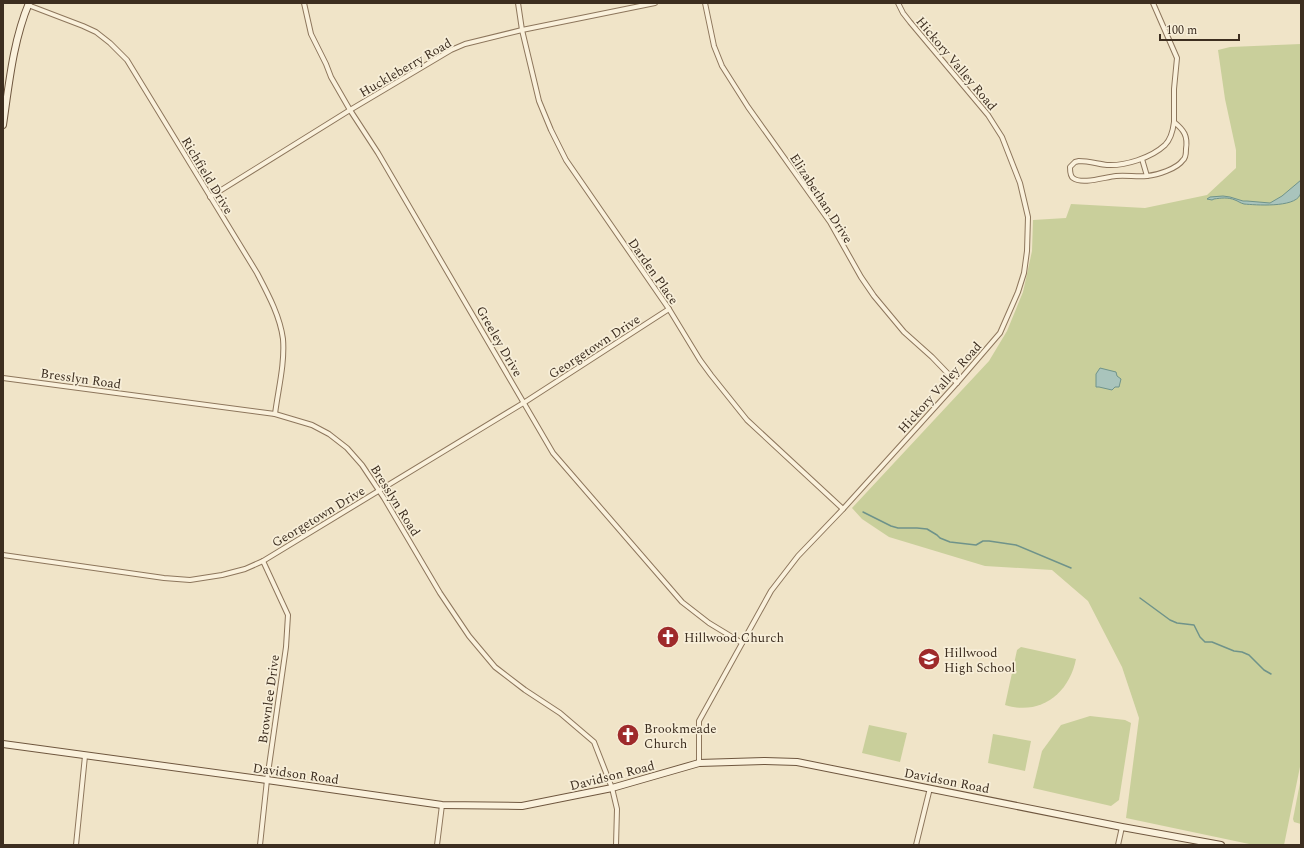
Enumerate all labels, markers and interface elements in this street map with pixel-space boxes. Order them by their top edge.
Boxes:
street label: Hickory Valley Road [911,12,1002,115]
scale bar [1160,16,1239,42]
text: 100 m [1166,21,1197,40]
street label: Huckleberry Road [355,33,456,103]
street label: Richfield Drive [176,133,238,218]
street label: Elizabethan Drive [785,150,858,247]
street label: Darden Place [623,234,683,309]
street label: Greeley Drive [471,302,528,381]
street label: Georgetown Drive [545,310,644,384]
street label: Hickory Valley Road [893,337,986,438]
street label: Bresslyn Road [39,363,123,395]
street label: Bresslyn Road [365,461,425,540]
street label: Georgetown Drive [268,481,369,553]
church icon: Hillwood Church [655,624,681,650]
place label: Hillwood Church [684,628,784,648]
place label: Hillwood High School [944,643,1015,678]
school or university icon: Hillwood High School [916,646,942,672]
street label: Brownlee Drive [253,653,285,745]
place label: Brookmeade Church [644,719,717,754]
church icon: Brookmeade Church [615,722,641,748]
street label: Davidson Road [568,756,657,796]
street label: Davidson Road [252,758,340,790]
street label: Davidson Road [902,763,991,799]

